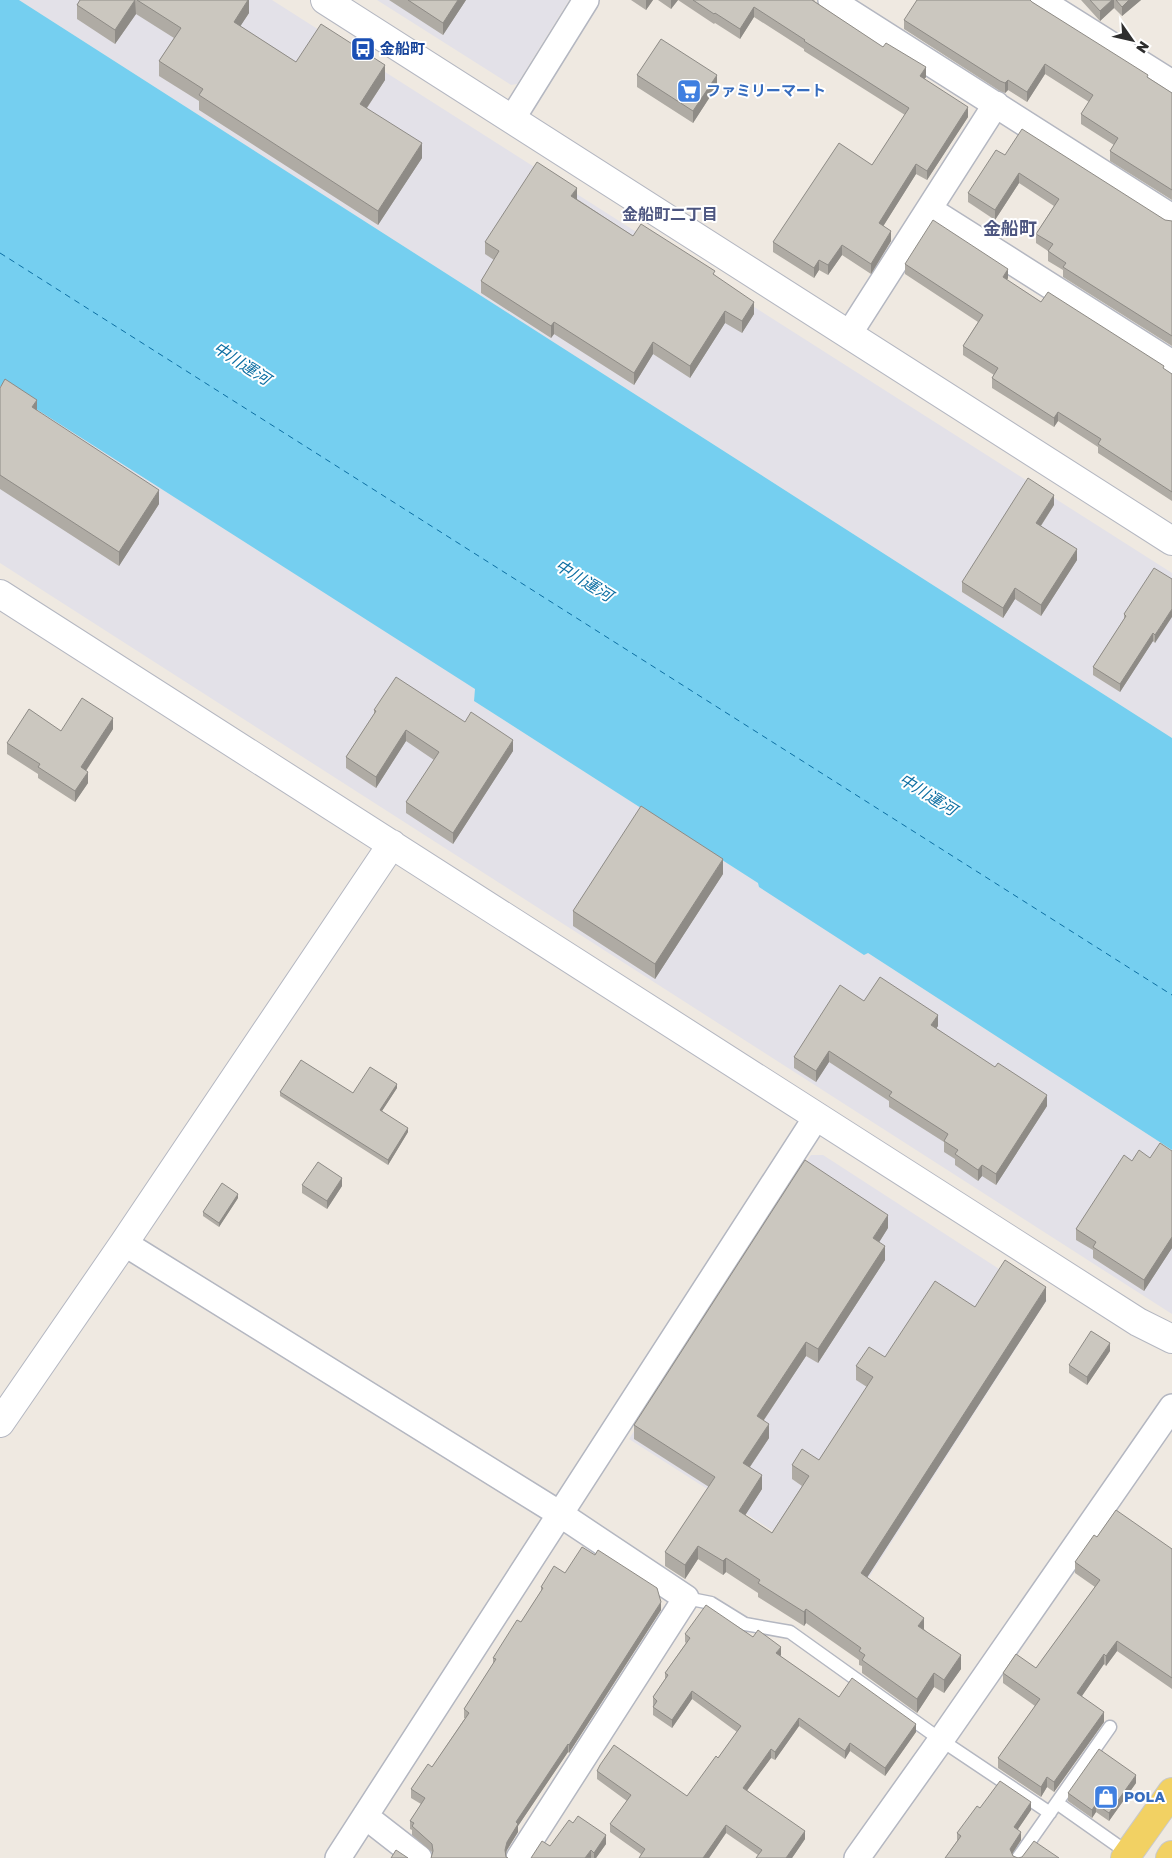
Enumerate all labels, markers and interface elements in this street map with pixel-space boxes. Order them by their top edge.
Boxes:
north arrow [1107,15,1157,65]
bus stop icon: 金船町 [350,36,376,62]
text: N [1133,38,1153,57]
place label: 金船町 [380,39,425,57]
supermarket icon: ファミリーマート [676,78,702,104]
place label: ファミリーマート [706,81,826,99]
district label: 金船町二丁目 [622,204,718,224]
district label: 金船町 [983,217,1037,239]
water label: 中川運河 [210,337,277,390]
water label: 中川運河 [552,555,619,607]
water label: 中川運河 [896,769,963,821]
shop icon: POLA [1093,1784,1119,1810]
place label: POLA [1124,1787,1165,1805]

